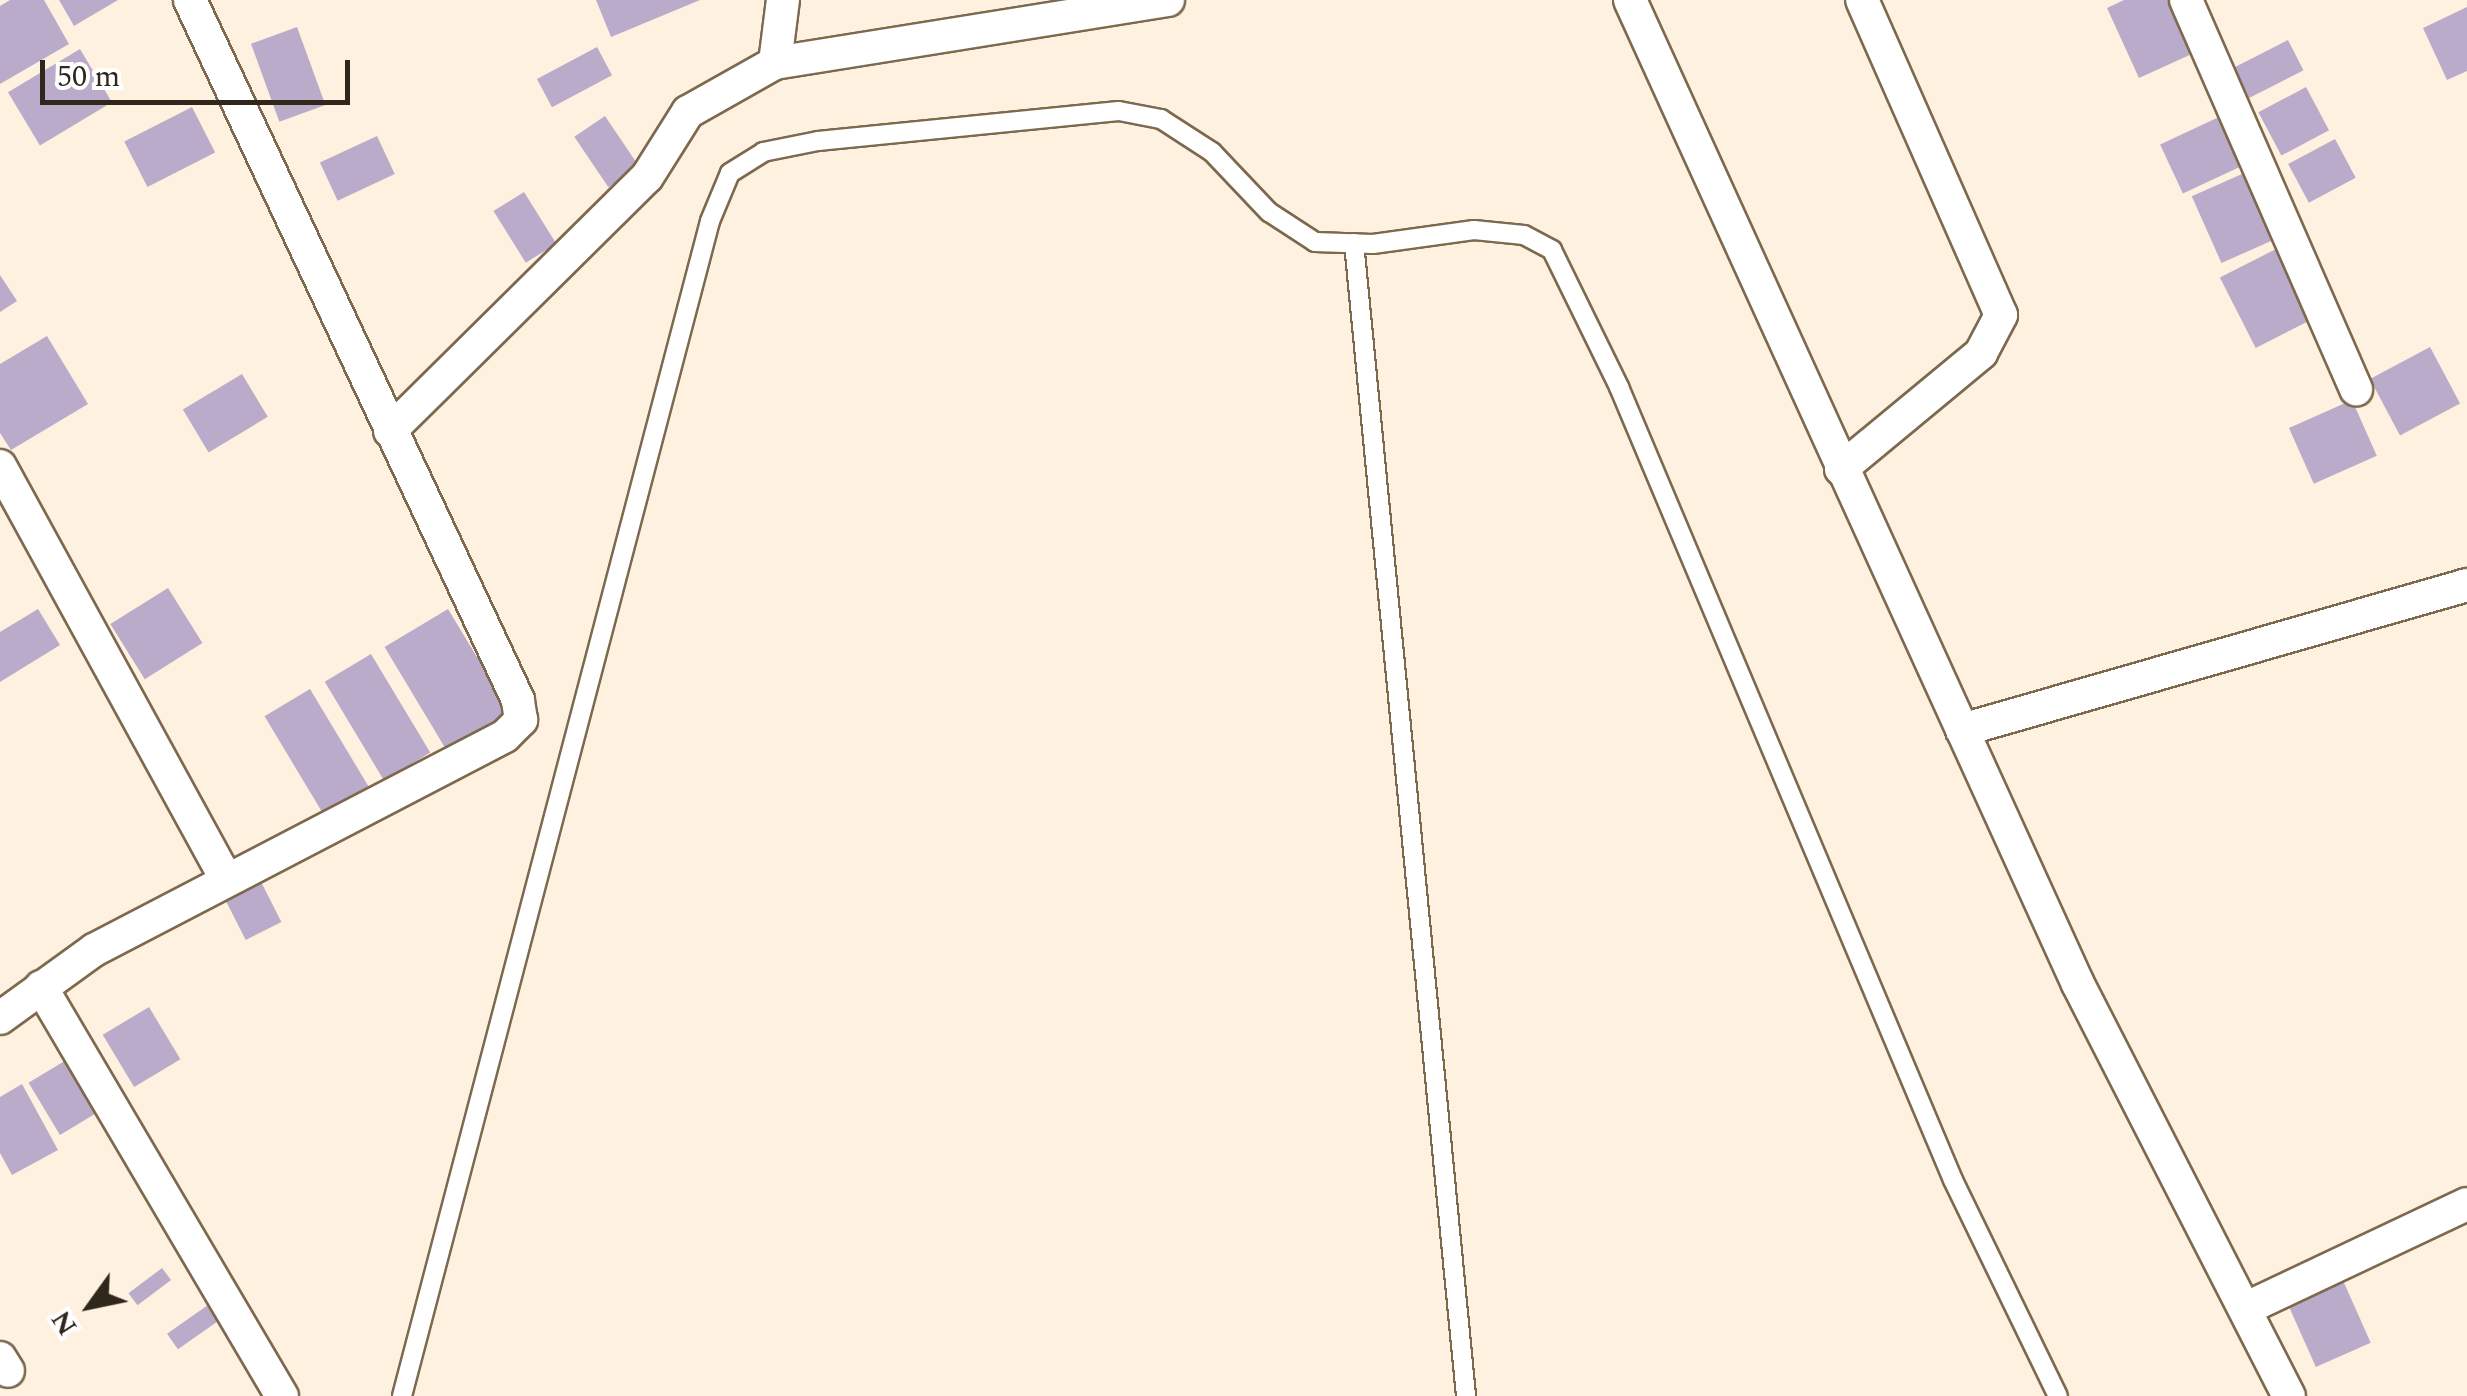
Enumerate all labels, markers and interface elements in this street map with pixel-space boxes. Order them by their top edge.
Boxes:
scale bar [45,40,355,102]
text: 50 m [57,54,120,100]
north arrow [40,1256,140,1356]
text: N [40,1301,89,1344]

